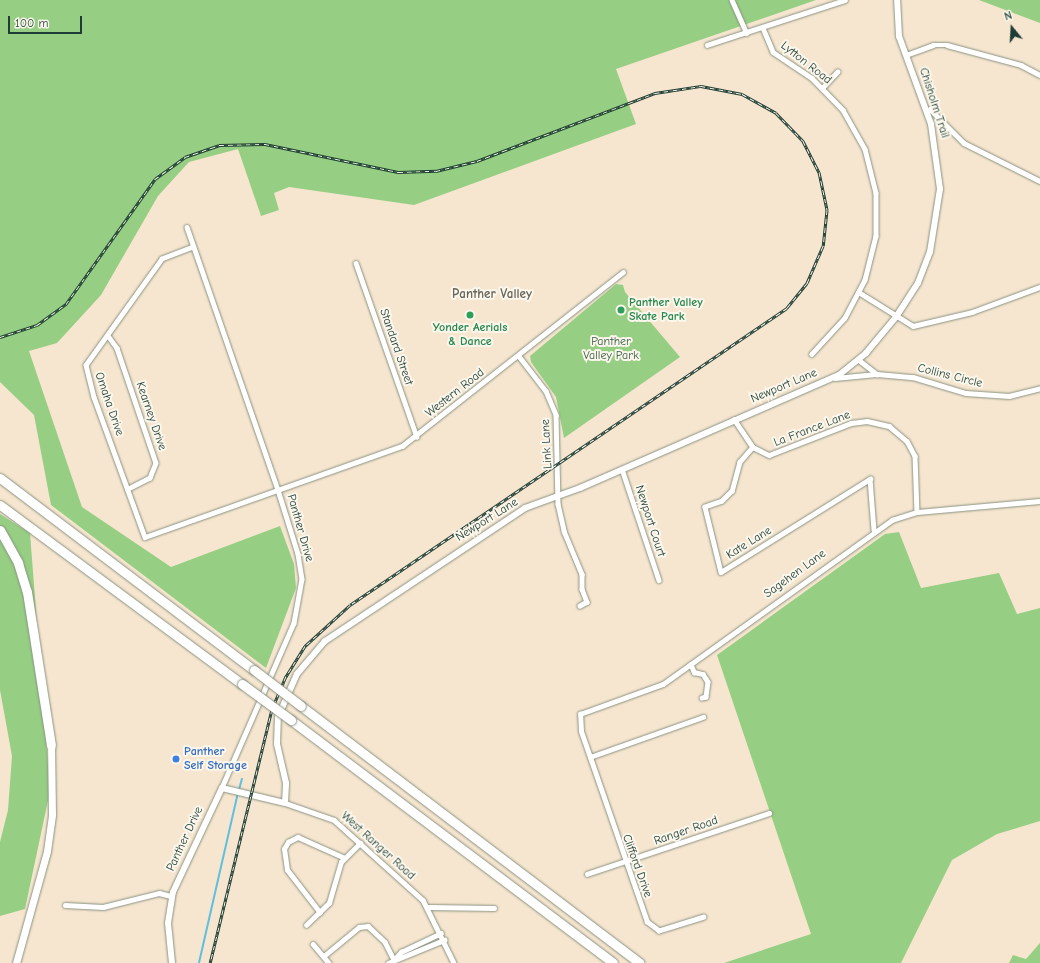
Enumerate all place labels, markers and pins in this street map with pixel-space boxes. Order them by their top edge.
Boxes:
place label: Panther Valley Skate Park [629,296,703,324]
marker: Panther Valley Skate Park [616,305,626,315]
marker: Yonder Aerials & Dance [465,310,475,320]
place label: Yonder Aerials & Dance [433,321,507,349]
place label: Panther Self Storage [184,745,247,773]
marker: Panther Self Storage [171,754,181,764]

